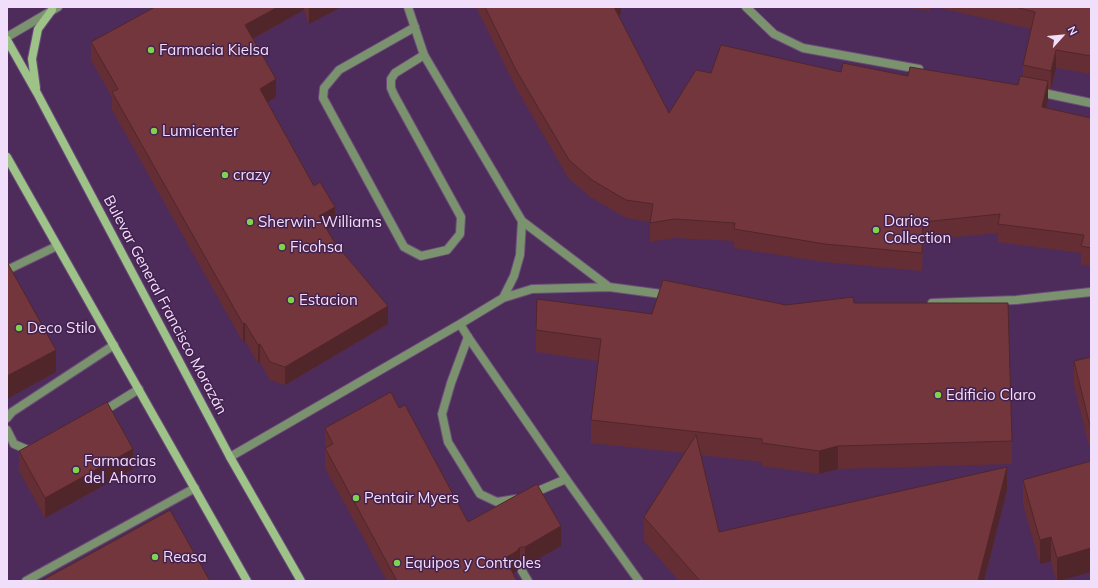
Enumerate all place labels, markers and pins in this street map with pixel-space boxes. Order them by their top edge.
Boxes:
place label: Farmacia Kielsa [159,41,269,59]
marker: Farmacia Kielsa [146,45,156,55]
place label: Lumicenter [162,122,238,140]
marker: Lumicenter [149,126,159,136]
place label: crazy [233,166,270,184]
marker: crazy [220,170,230,180]
place label: Darios Collection [884,212,951,247]
place label: Sherwin-Williams [258,213,382,231]
marker: Sherwin-Williams [245,217,255,227]
marker: Darios Collection [871,225,881,235]
place label: Ficohsa [290,238,343,256]
marker: Ficohsa [277,242,287,252]
place label: Estacion [299,291,358,309]
marker: Estacion [286,295,296,305]
place label: Deco Stilo [27,319,96,337]
marker: Deco Stilo [14,323,24,333]
place label: Edificio Claro [946,386,1036,404]
marker: Edificio Claro [933,390,943,400]
place label: Farmacias del Ahorro [84,452,156,487]
marker: Farmacias del Ahorro [71,465,81,475]
place label: Pentair Myers [364,489,459,507]
marker: Pentair Myers [351,493,361,503]
place label: Reasa [163,548,207,566]
marker: Reasa [150,552,160,562]
place label: Equipos y Controles [405,554,541,572]
marker: Equipos y Controles [392,558,402,568]

